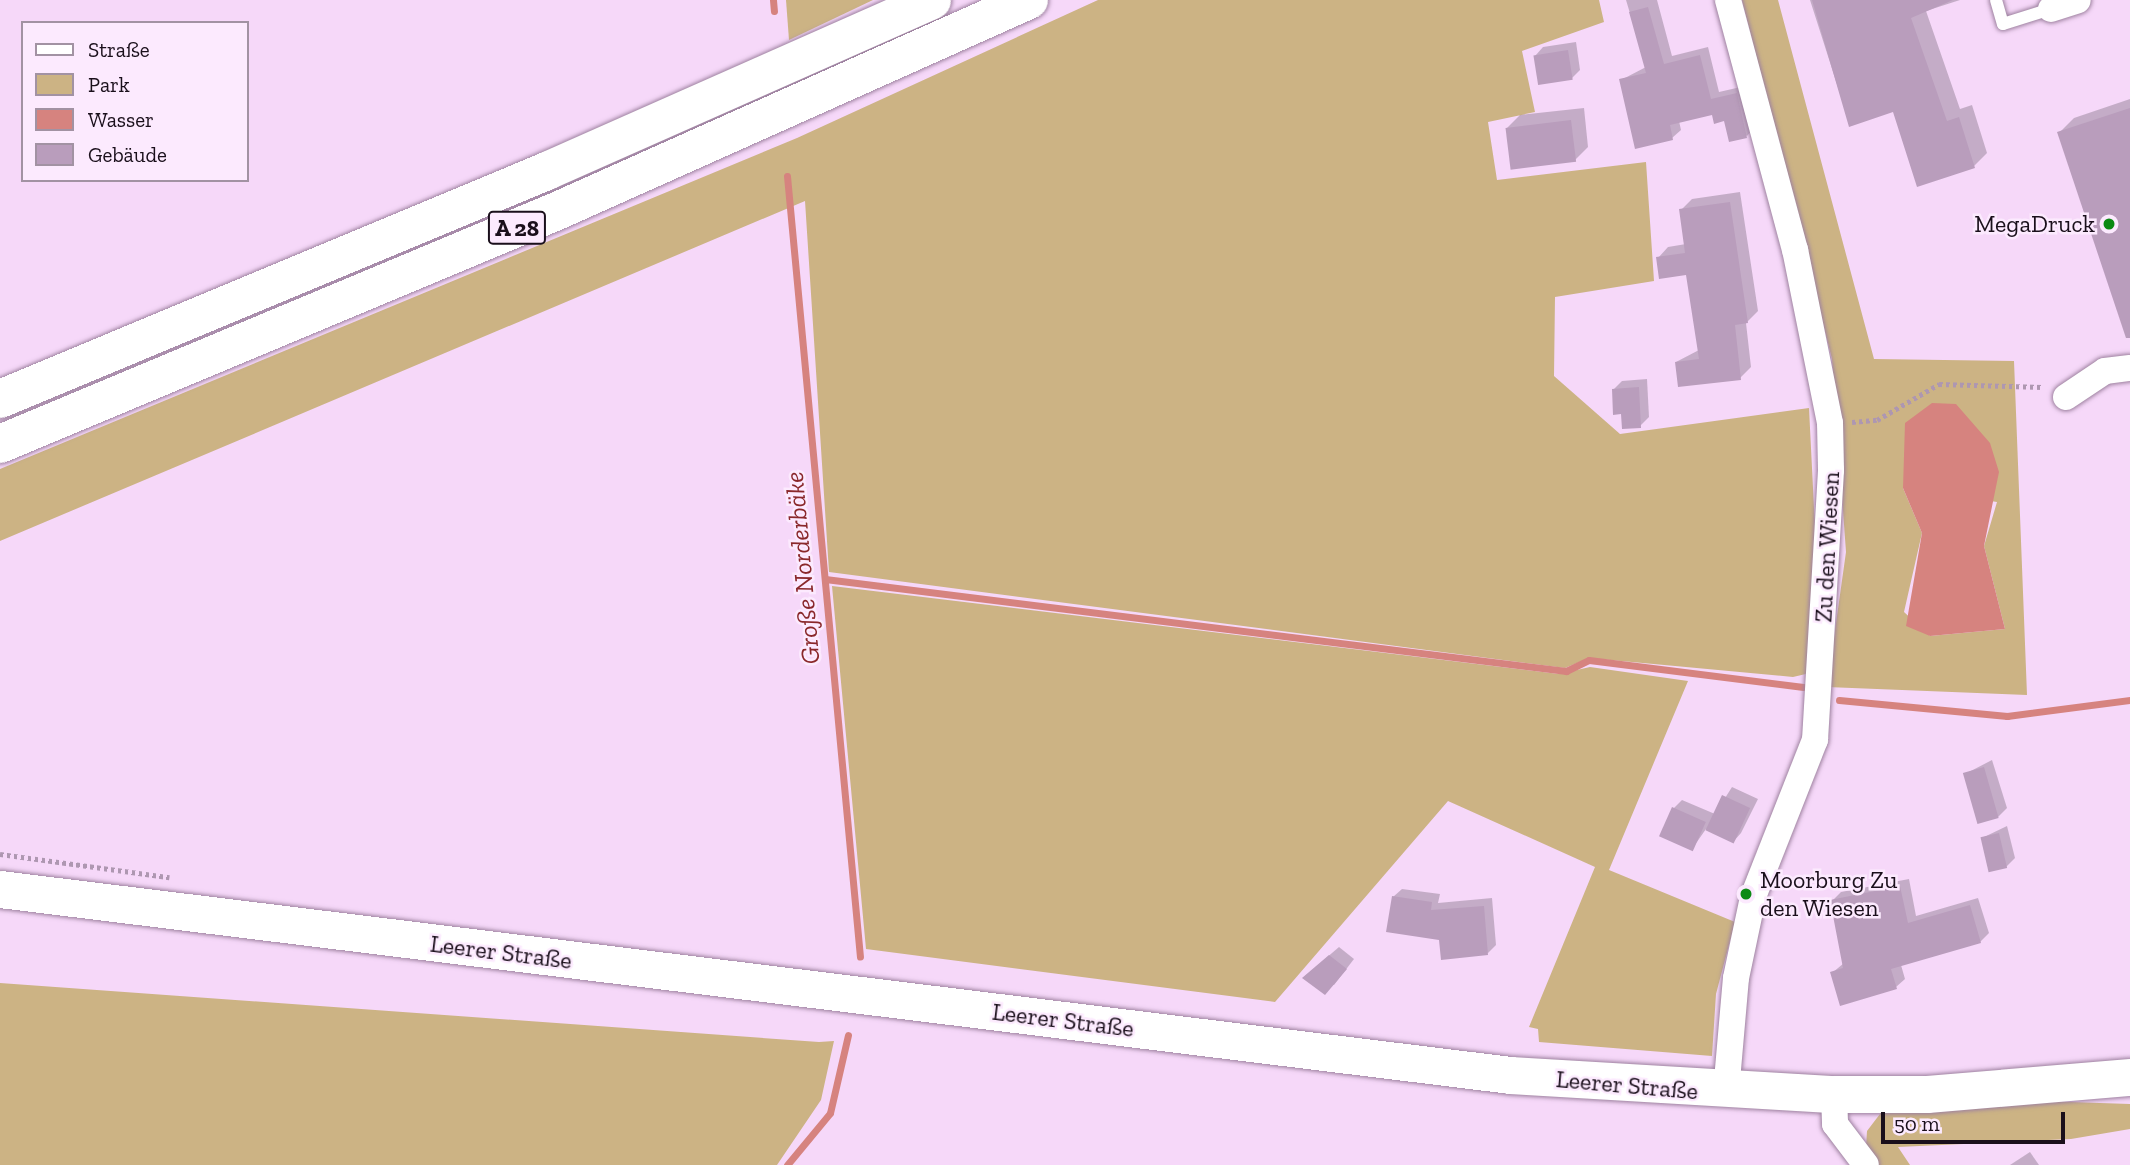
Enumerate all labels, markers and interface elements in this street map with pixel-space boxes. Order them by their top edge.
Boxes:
legend [21,21,248,182]
text: Straße [88,37,150,62]
text: Park [88,72,130,97]
text: Wasser [88,107,154,132]
text: Gebäude [88,142,167,167]
road number: A 28 [487,208,547,247]
place label: MegaDruck [1974,210,2095,238]
marker: MegaDruck [2101,216,2117,232]
water label: Große Norderbäke [779,470,827,666]
street label: Zu den Wiesen [1809,470,1845,624]
place label: Moorburg Zu den Wiesen [1760,866,1897,922]
marker: Moorburg Zu den Wiesen [1738,886,1754,902]
street label: Leerer Straße [428,929,574,975]
street label: Leerer Straße [990,997,1136,1043]
street label: Leerer Straße [1555,1064,1699,1106]
scale bar [1885,1098,2069,1142]
text: 50 m [1894,1111,1940,1136]

